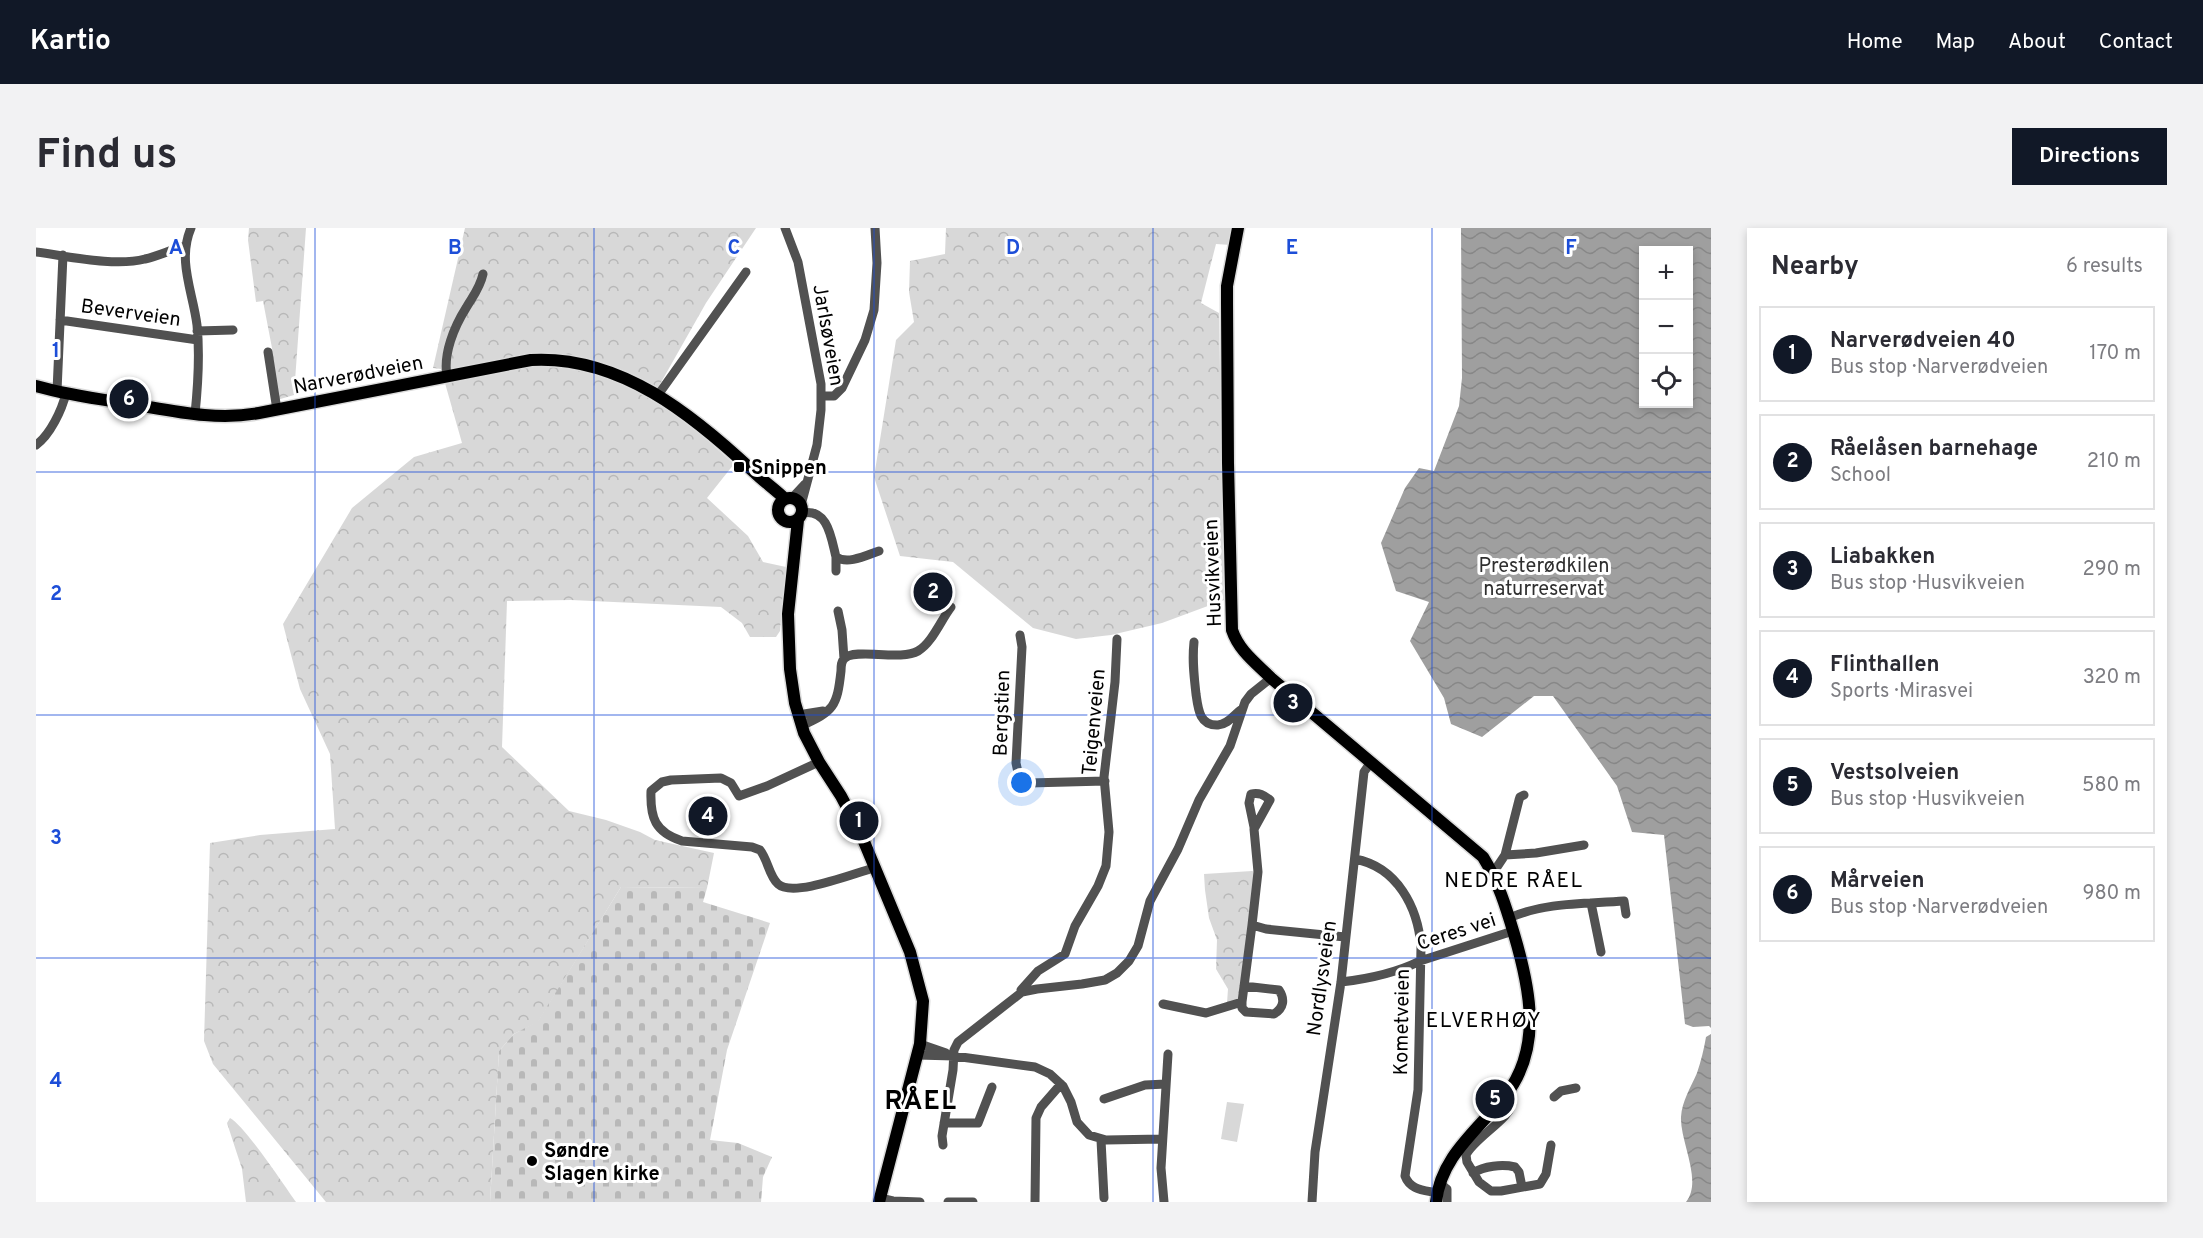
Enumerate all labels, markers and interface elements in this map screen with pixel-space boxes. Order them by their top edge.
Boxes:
text: Kartio [30,24,111,60]
text: Home [1847,29,1903,56]
text: Map [1936,29,1975,56]
text: About [2008,29,2066,56]
text: Contact [2099,29,2173,56]
button: Directions [2012,128,2167,185]
text: Find us [36,130,177,183]
text: A [169,236,183,262]
text: B [448,236,462,262]
text: C [728,236,740,262]
text: D [1006,236,1020,262]
text: E [1286,236,1298,262]
text: F [1565,236,1577,262]
map controls [1639,246,1693,408]
button: + [1639,246,1693,300]
text: Nearby [1771,251,1859,284]
text: 6 results [2066,254,2143,280]
street label: Jarlsøveien [805,282,849,388]
street label: Beverveien [79,294,183,334]
button: − [1639,300,1693,354]
text: Narverødveien 40 [1830,328,2016,355]
text: 1 [52,339,60,365]
text: 1 [1789,341,1797,367]
text: 170 m [2089,341,2141,367]
street label: Narverødveien [291,351,425,401]
button: locate [1639,354,1693,408]
text: Bus stop · Narverødveien [1830,355,2048,381]
pin: 6 [110,376,148,422]
text: Råelåsen barnehage [1830,436,2038,463]
text: 2 [1786,449,1799,475]
text: 210 m [2087,449,2141,475]
place label: Snippen [751,456,827,482]
marker: Snippen [732,460,746,474]
text: School [1830,463,1891,489]
street label: Husvikveien [1199,518,1229,627]
text: Liabakken [1830,544,1935,571]
park label: Presterødkilen naturreservat [1478,554,1610,603]
text: 3 [1787,557,1799,583]
text: 290 m [2083,557,2141,583]
pin: 2 [914,570,952,614]
text: Bus stop · Husvikveien [1830,571,2025,597]
text: 2 [50,582,62,608]
text: Flinthallen [1830,652,1940,679]
text: 4 [1786,665,1799,691]
text: 320 m [2083,665,2141,691]
street label: Teigenveien [1077,668,1113,777]
street label: Bergstien [988,669,1017,757]
text: Sports · Mirasvei [1830,679,1973,705]
pin: 3 [1274,680,1312,726]
text: Vestsolveien [1830,760,1959,787]
your location [1007,768,1036,797]
text: 5 [1786,773,1799,799]
text: 580 m [2082,773,2141,799]
text: Bus stop · Husvikveien [1830,787,2025,813]
pin: 4 [688,794,728,838]
pin: 1 [840,798,878,844]
text: 3 [50,826,62,852]
district label: NEDRE RÅEL [1444,868,1584,895]
text: Mårveien [1830,868,1925,895]
text: 6 [1786,881,1799,907]
text: 980 m [2083,881,2141,907]
text: Bus stop · Narverødveien [1830,895,2048,921]
street label: Ceres vei [1414,908,1500,958]
street label: Nordlysveien [1302,919,1344,1038]
street label: Kometveien [1389,968,1417,1076]
district label: ELVERHØY [1426,1008,1542,1035]
text: 4 [50,1069,62,1095]
pin: 5 [1476,1076,1514,1122]
district label: RÅEL [885,1085,957,1119]
place label: Søndre Slagen kirke [544,1139,660,1188]
marker: Søndre Slagen kirke [525,1154,539,1168]

